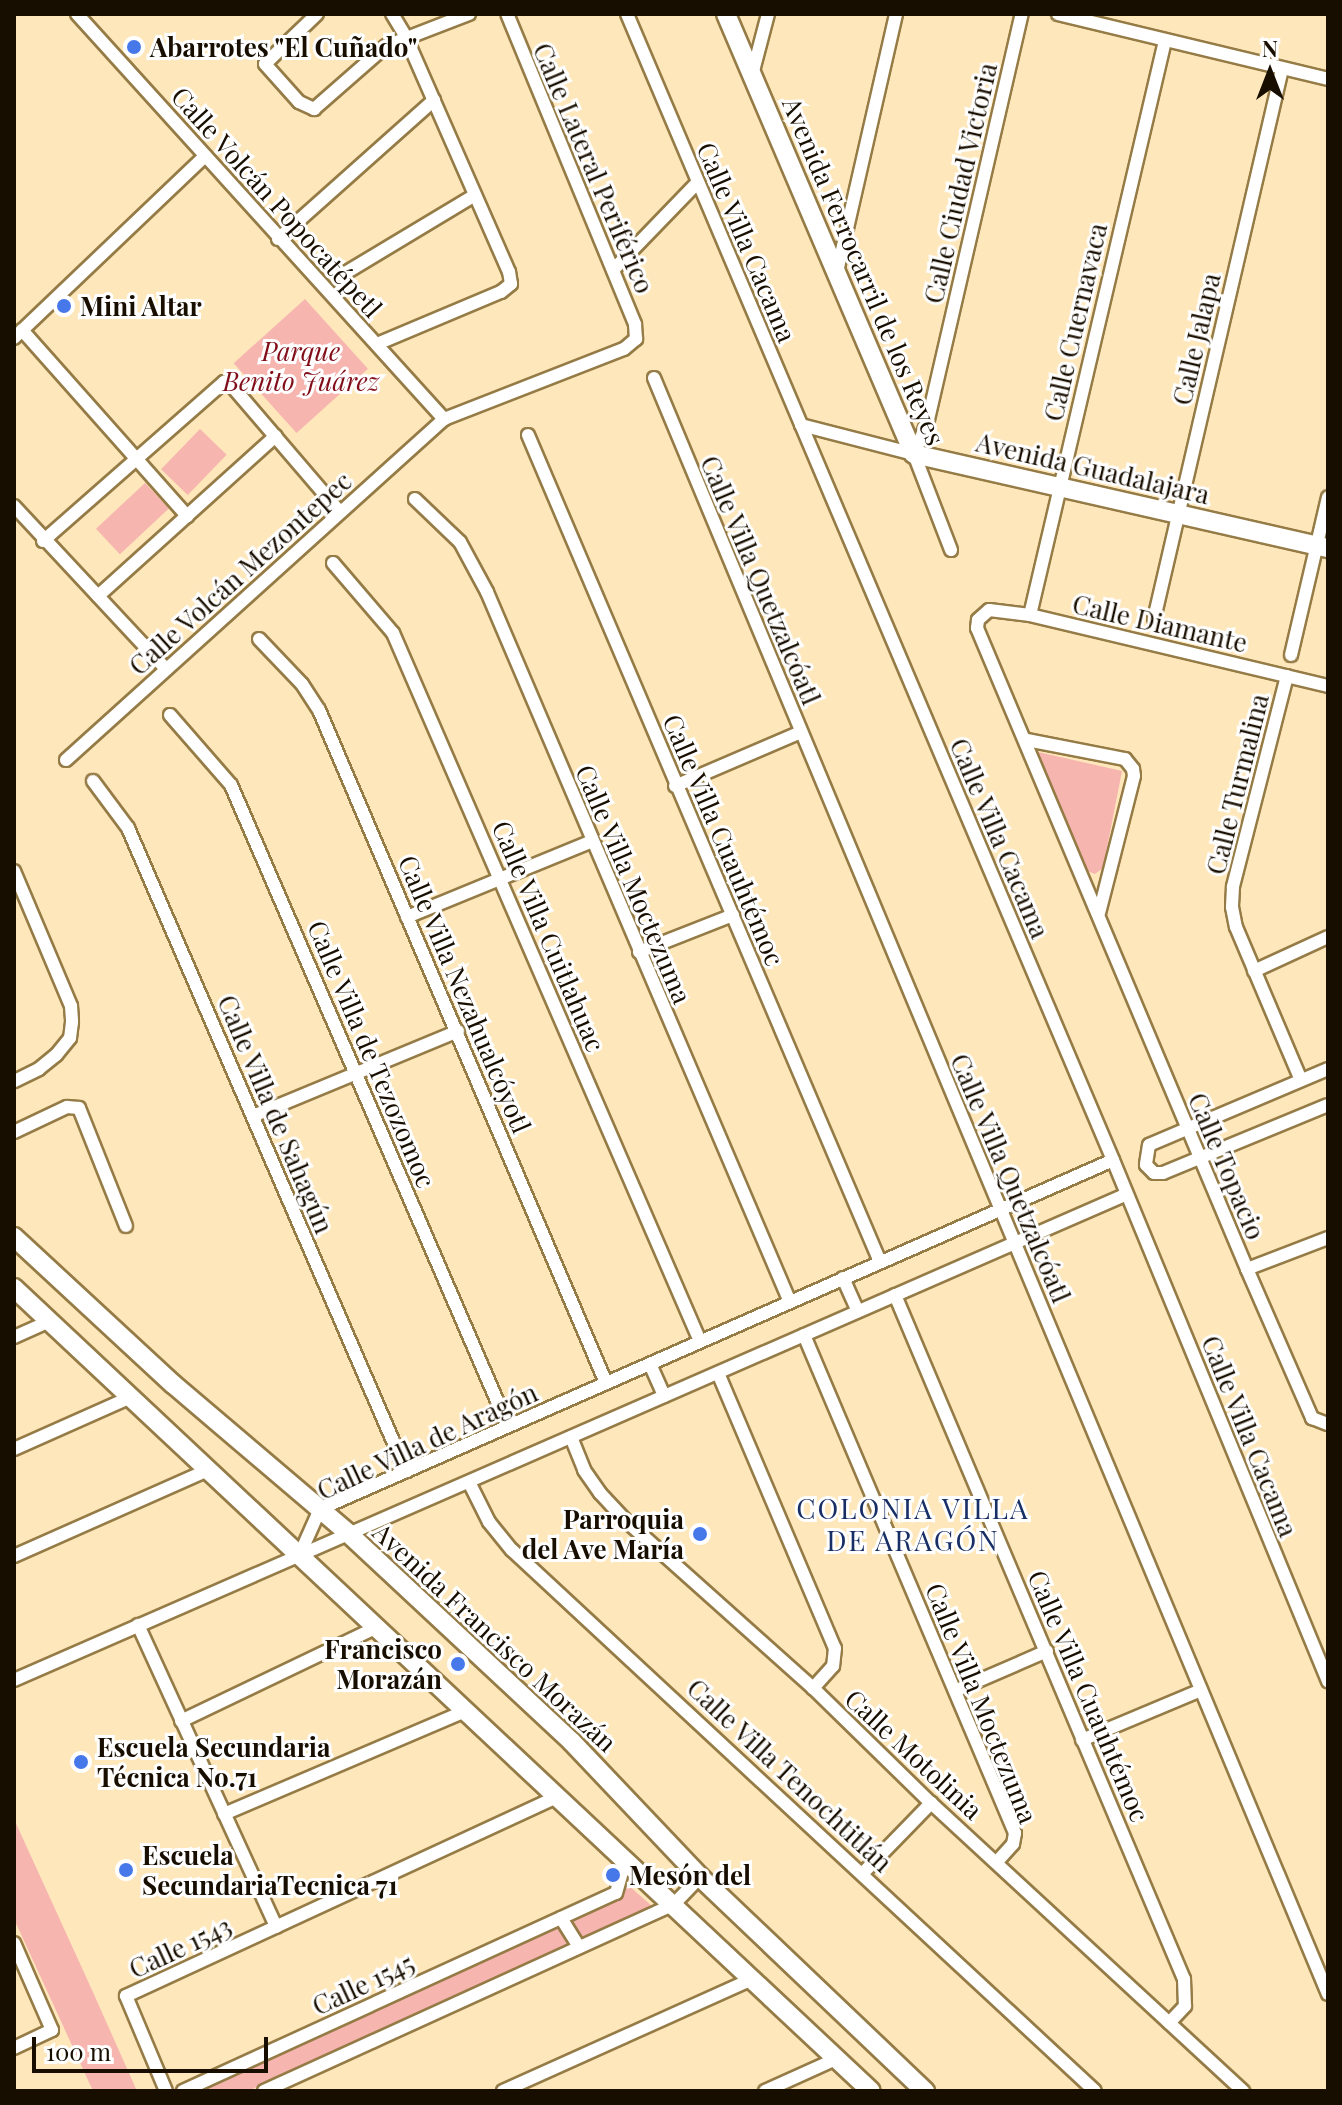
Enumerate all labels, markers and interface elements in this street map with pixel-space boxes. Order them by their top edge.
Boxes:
place label: Abarrotes "El Cuñado" [150,31,418,63]
north arrow [1230,32,1310,112]
text: N [1262,33,1278,63]
marker: Abarrotes "El Cuñado" [125,38,143,56]
street label: Calle Lateral Periférico [527,38,661,298]
street label: Calle Ciudad Victoria [917,59,1003,307]
street label: Calle Volcán Popocatépetl [165,80,389,324]
street label: Avenida Ferrocarril de los Reyes [776,92,952,450]
street label: Calle Villa Cacama [691,137,803,347]
street label: Calle Cuernavaca [1037,220,1113,424]
street label: Calle Jalapa [1166,270,1226,408]
place label: Mini Altar [80,290,203,322]
marker: Mini Altar [55,297,73,315]
park label: Parque Benito Juárez [223,335,379,396]
street label: Avenida Guadalajara [973,426,1213,510]
street label: Calle Villa Quetzalcóatl [694,450,828,710]
street label: Calle Volcán Mezontepec [122,465,358,681]
street label: Calle Diamante [1070,588,1250,658]
street label: Calle Turmalina [1199,690,1275,878]
street label: Calle Villa Cuauhtémoc [657,709,791,971]
street label: Calle Villa Cacama [944,733,1056,943]
street label: Calle Villa Moctezuma [569,759,699,1009]
street label: Calle Villa Cuitlahuac [486,815,612,1057]
street label: Calle Villa Nezahualcóyotl [392,850,538,1138]
street label: Calle Villa de Tezozomoc [301,915,443,1193]
street label: Calle Villa de Sahagún [211,990,341,1238]
street label: Calle Villa Quetzalcóatl [944,1048,1078,1308]
street label: Calle Topacio [1182,1088,1272,1244]
street label: Calle Villa Cacama [1195,1330,1305,1542]
street label: Calle Villa de Aragón [311,1376,543,1506]
district label: COLONIA VILLA DE ARAGÓN [796,1491,1030,1557]
place label: Parroquia del Ave María [521,1503,684,1564]
street label: Avenida Francisco Morazán [367,1516,623,1758]
marker: Parroquia del Ave María [691,1525,709,1543]
street label: Calle Villa Cuauhtémoc [1022,1565,1156,1827]
street label: Calle Villa Moctezuma [919,1578,1045,1828]
place label: Francisco Morazán [324,1633,442,1694]
marker: Francisco Morazán [449,1655,467,1673]
street label: Calle Villa Tenochtitlán [680,1671,900,1879]
street label: Calle Motolinia [839,1683,989,1825]
place label: Escuela Secundaria Técnica No.71 [97,1731,331,1792]
marker: Escuela Secundaria Técnica No.71 [72,1753,90,1771]
place label: Escuela SecundariaTecnica 71 [142,1839,398,1900]
place label: Mesón del [629,1859,751,1891]
marker: Escuela SecundariaTecnica 71 [117,1861,135,1879]
marker: Mesón del [604,1866,622,1884]
street label: Calle 1543 [124,1910,236,1984]
street label: Calle 1545 [307,1947,419,2021]
scale bar [36,2021,272,2071]
text: 100 m [46,2035,111,2067]

